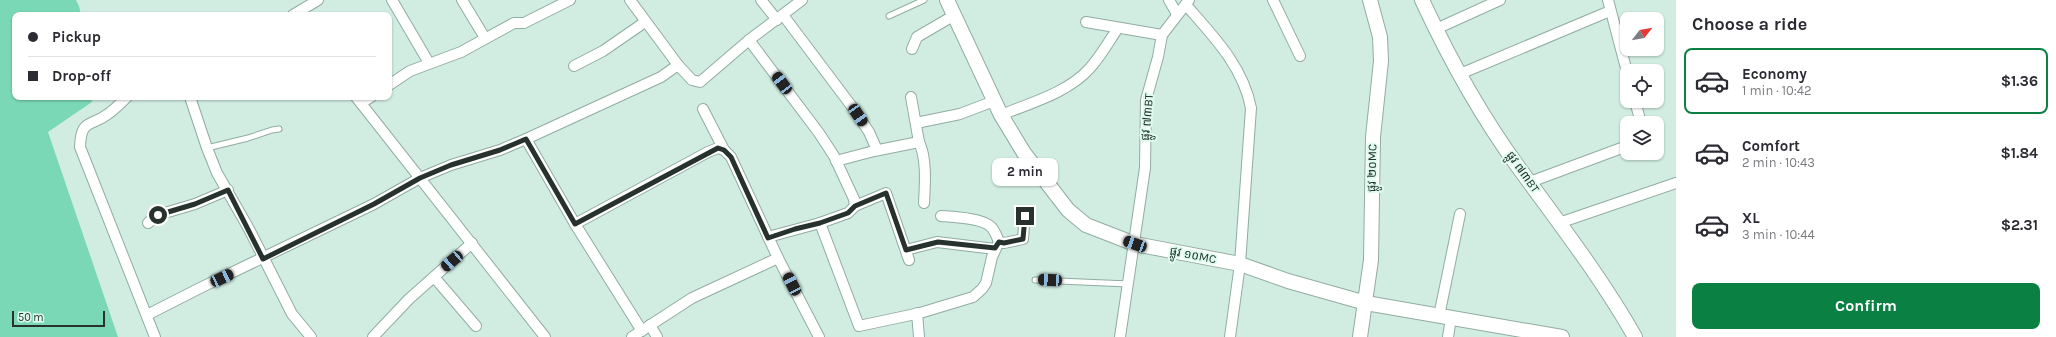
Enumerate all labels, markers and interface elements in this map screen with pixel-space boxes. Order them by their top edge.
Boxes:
north arrow [1620,12,1664,56]
map controls [1620,12,1664,160]
text: Choose a ride [1692,13,1807,35]
text: Pickup [52,28,101,46]
icon: car [1694,63,1730,99]
button: locate [1620,64,1664,108]
text: Economy [1742,65,1807,83]
text: Drop-off [52,67,111,85]
car [770,70,794,96]
text: $1.36 [2001,72,2038,90]
text: 1 min · 10:42 [1742,83,1812,98]
street label: ផ្លូវ ៧៣BT [1138,93,1160,142]
car [846,102,870,128]
button: layers [1620,116,1664,160]
icon: car [1694,135,1730,171]
text: Comfort [1742,137,1800,155]
street label: ផ្លូវ ២០MC [1365,144,1383,192]
text: $1.84 [2000,144,2038,162]
street label: ផ្លូវ ៧៣BT [1501,149,1542,198]
text: 2 min · 10:43 [1742,155,1815,170]
callout: 2 min [992,158,1058,186]
text: 2 min [1007,164,1043,179]
route start [149,206,167,224]
route end [1016,207,1034,225]
icon: car [1694,207,1730,243]
text: XL [1742,209,1760,227]
text: $2.31 [2001,216,2038,234]
text: 3 min · 10:44 [1742,227,1815,242]
car [1122,234,1148,254]
street label: ផ្លូវ ១០MC [1168,244,1217,270]
car [439,249,465,273]
car [209,267,235,289]
car [781,271,803,297]
car [1038,273,1062,287]
button: Confirm [1692,283,2040,329]
scale bar [12,309,105,328]
text: 50 m [18,311,44,324]

